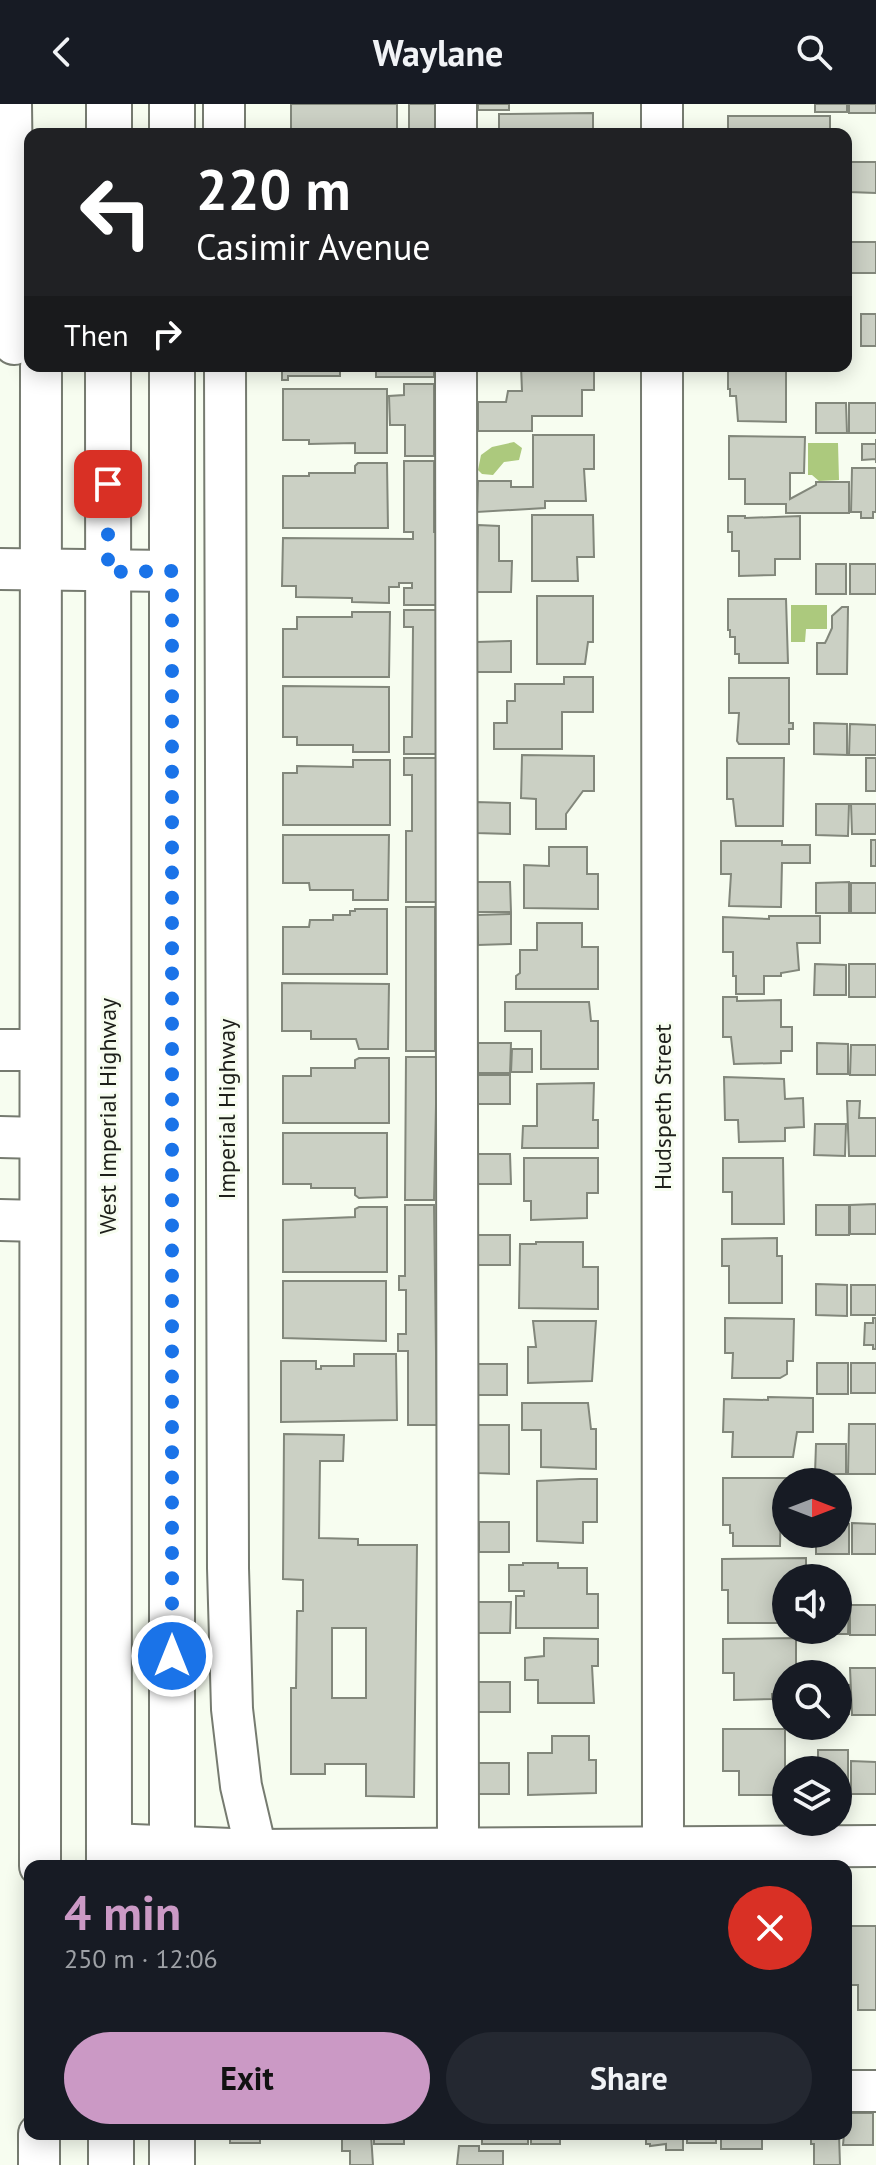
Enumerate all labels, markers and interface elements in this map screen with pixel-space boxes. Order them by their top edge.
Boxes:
text: Waylane [373,29,503,76]
icon: back [40,30,84,74]
icon: search [792,30,836,74]
text: 220 m [196,153,351,225]
icon: left [64,160,168,264]
text: Casimir Avenue [196,223,431,270]
icon: right [145,312,189,356]
text: Then [64,315,129,354]
pin [74,450,142,518]
icon: arrive [86,462,130,506]
street label: West Imperial Highway [92,998,123,1234]
street label: Imperial Highway [211,1019,242,1199]
street label: Hudspeth Street [647,1024,678,1190]
north arrow [772,1468,852,1548]
map controls [772,1468,852,1836]
button: sound [772,1564,852,1644]
position arrow [130,1614,214,1698]
button: search [772,1660,852,1740]
button: layers [772,1756,852,1836]
text: 4 min [64,1881,181,1943]
button: close [728,1886,812,1970]
text: 250 m · 12:06 [64,1942,218,1975]
button: Exit [64,2032,430,2124]
button: Share [446,2032,812,2124]

